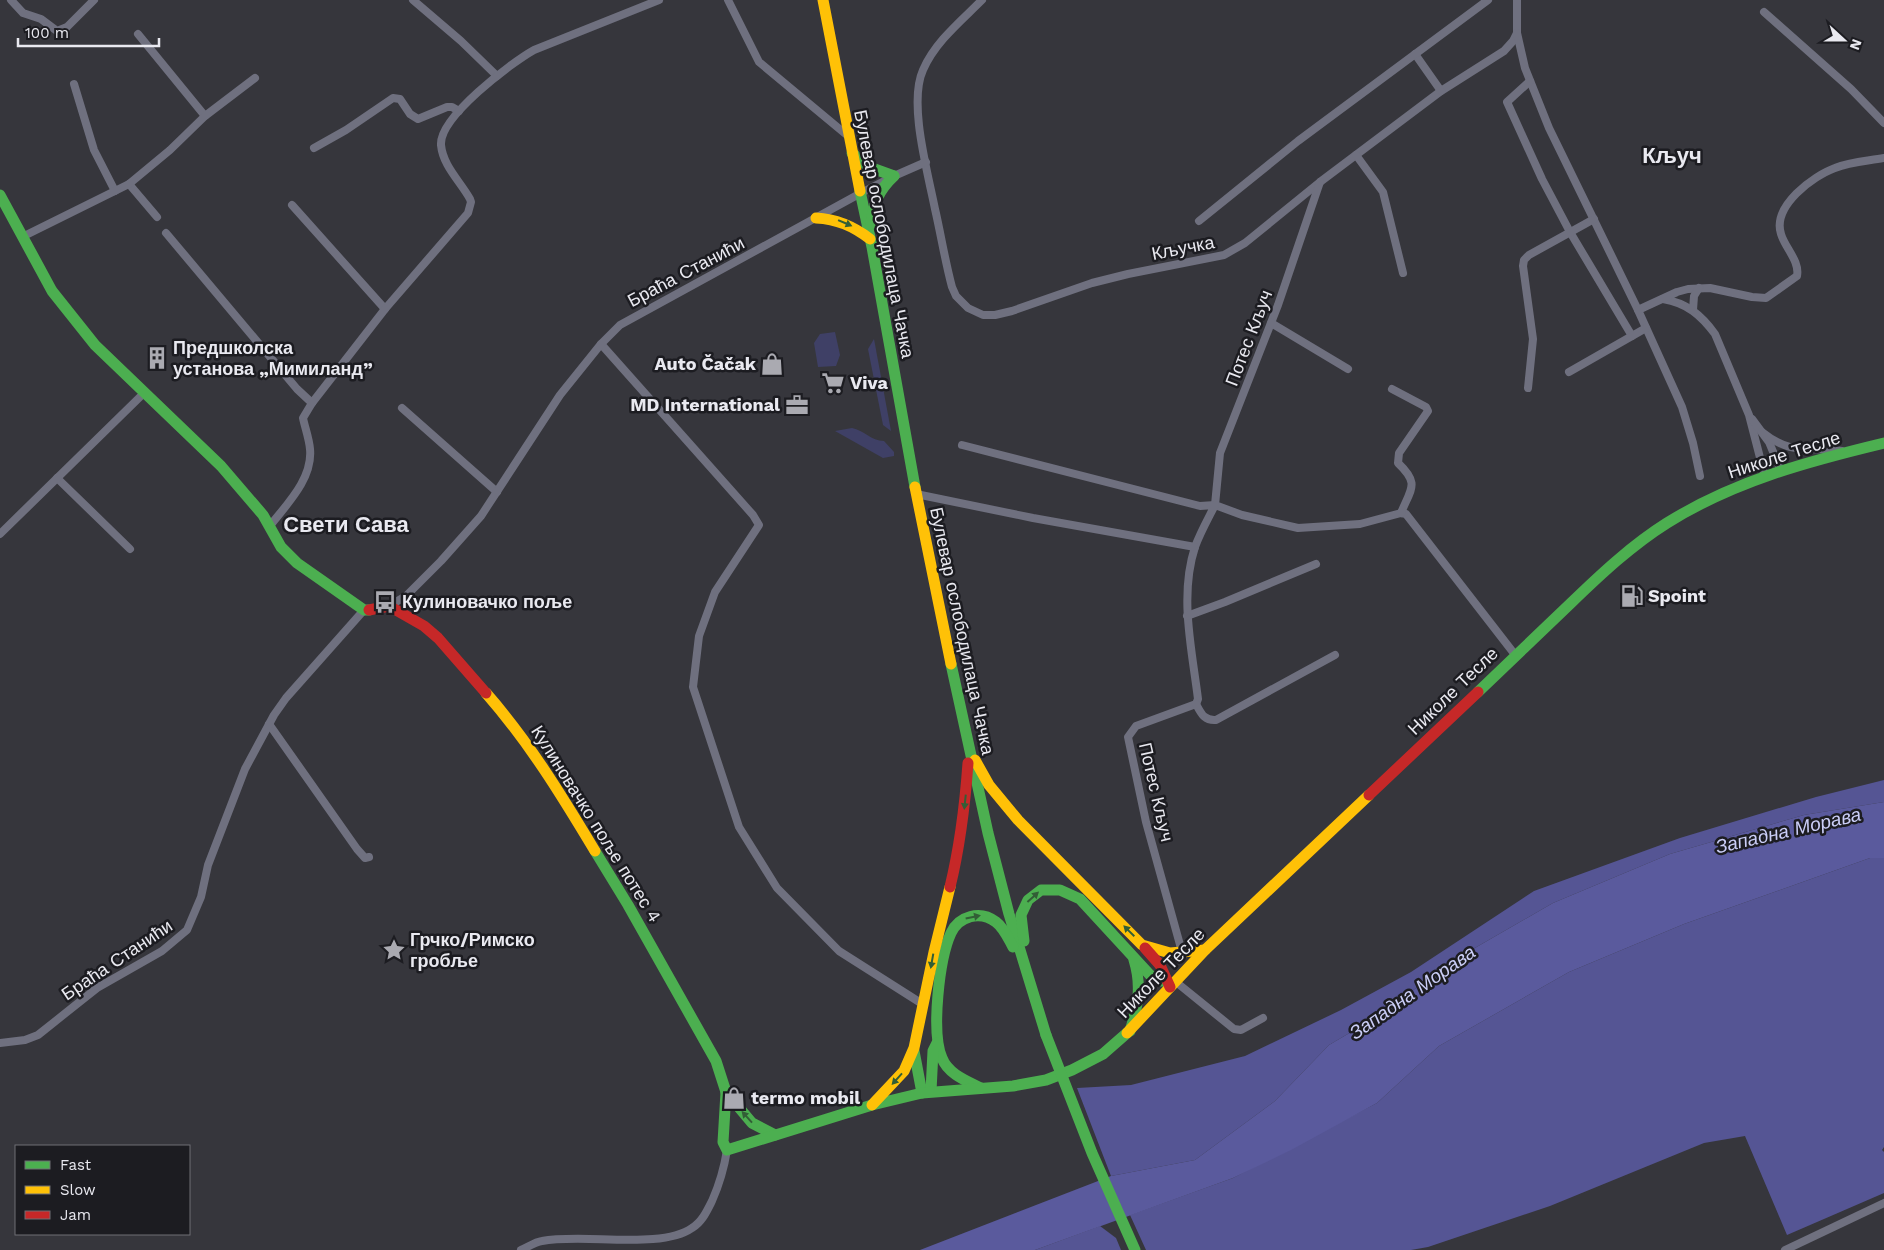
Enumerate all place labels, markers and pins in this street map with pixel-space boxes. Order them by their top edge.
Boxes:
place label: Предшколска установа „Мимиланд” [173,337,373,379]
building icon: Предшколска установа „Мимиланд” [144,345,170,371]
shop icon: Auto Čačak [759,351,785,377]
place label: Auto Čačak [655,353,757,374]
supermarket icon: Viva [820,370,846,396]
place label: Viva [850,372,888,393]
office icon: MD International [784,392,810,418]
place label: MD International [630,394,780,415]
fuel station icon: Spoint [1619,583,1645,609]
place label: Spoint [1648,585,1706,606]
bus stop icon: Кулиновачко поље [372,589,398,615]
place label: Кулиновачко поље [402,591,572,612]
place label: Грчко/Римско гробље [410,929,535,971]
place icon: Грчко/Римско гробље [381,937,407,963]
shop icon: termo mobil [721,1085,747,1111]
place label: termo mobil [751,1087,860,1108]

